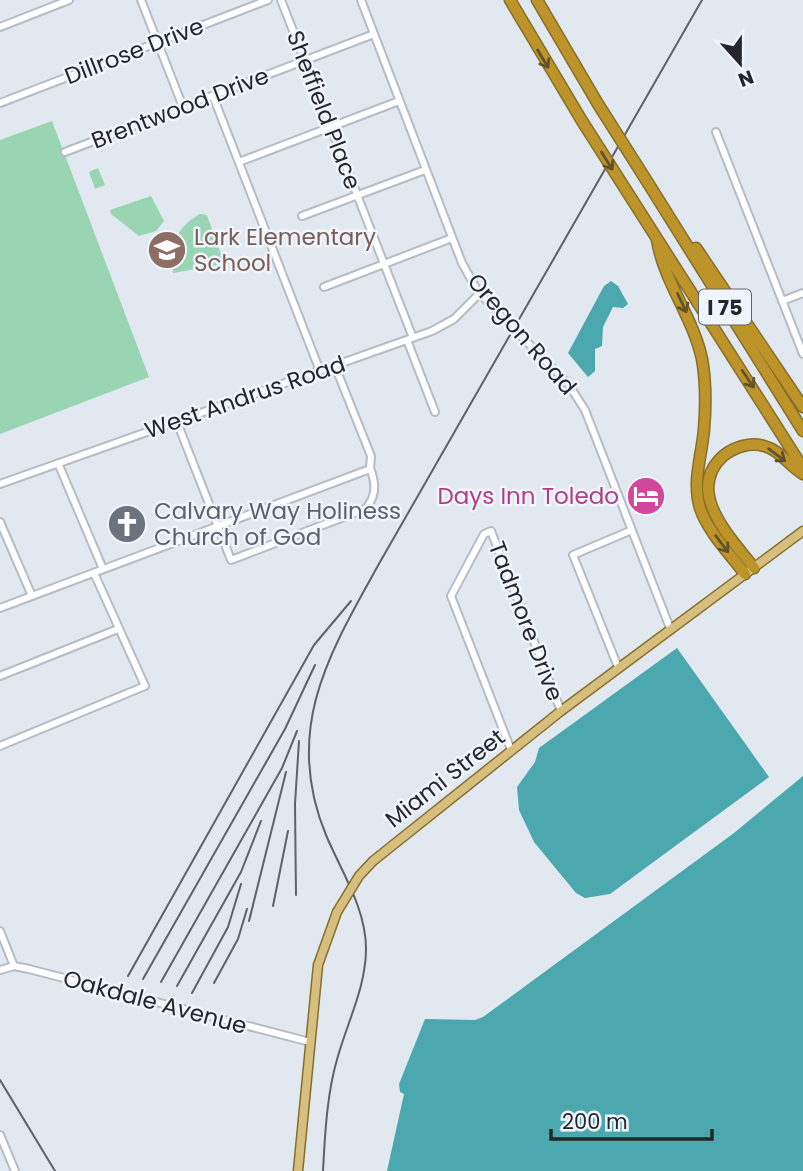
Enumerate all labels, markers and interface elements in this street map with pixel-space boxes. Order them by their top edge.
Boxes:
street label: Dillrose Drive [60,10,208,92]
street label: Sheffield Place [279,26,369,194]
north arrow [705,28,775,98]
one-way arrow [537,49,551,69]
street label: Brentwood Drive [87,59,273,157]
text: N [734,63,757,94]
one-way arrow [601,150,615,170]
place label: Lark Elementary School [194,221,376,279]
school or university icon: Lark Elementary School [146,229,188,271]
street label: Oregon Road [460,266,584,402]
road number: I 75 [699,290,751,324]
one-way arrow [676,292,689,313]
street label: West Andrus Road [140,348,350,446]
one-way arrow [741,369,755,388]
one-way arrow [767,447,786,462]
hotel icon: Days Inn Toledo [625,475,667,517]
place label: Days Inn Toledo [438,480,619,512]
place label: Calvary Way Holiness Church of God [154,495,401,553]
church icon: Calvary Way Holiness Church of God [106,503,148,545]
one-way arrow [715,534,730,552]
street label: Tadmore Drive [481,537,571,705]
street label: Miami Street [378,721,512,835]
street label: Oakdale Avenue [60,962,250,1042]
scale bar [551,1098,712,1142]
text: 200 m [562,1107,628,1136]

